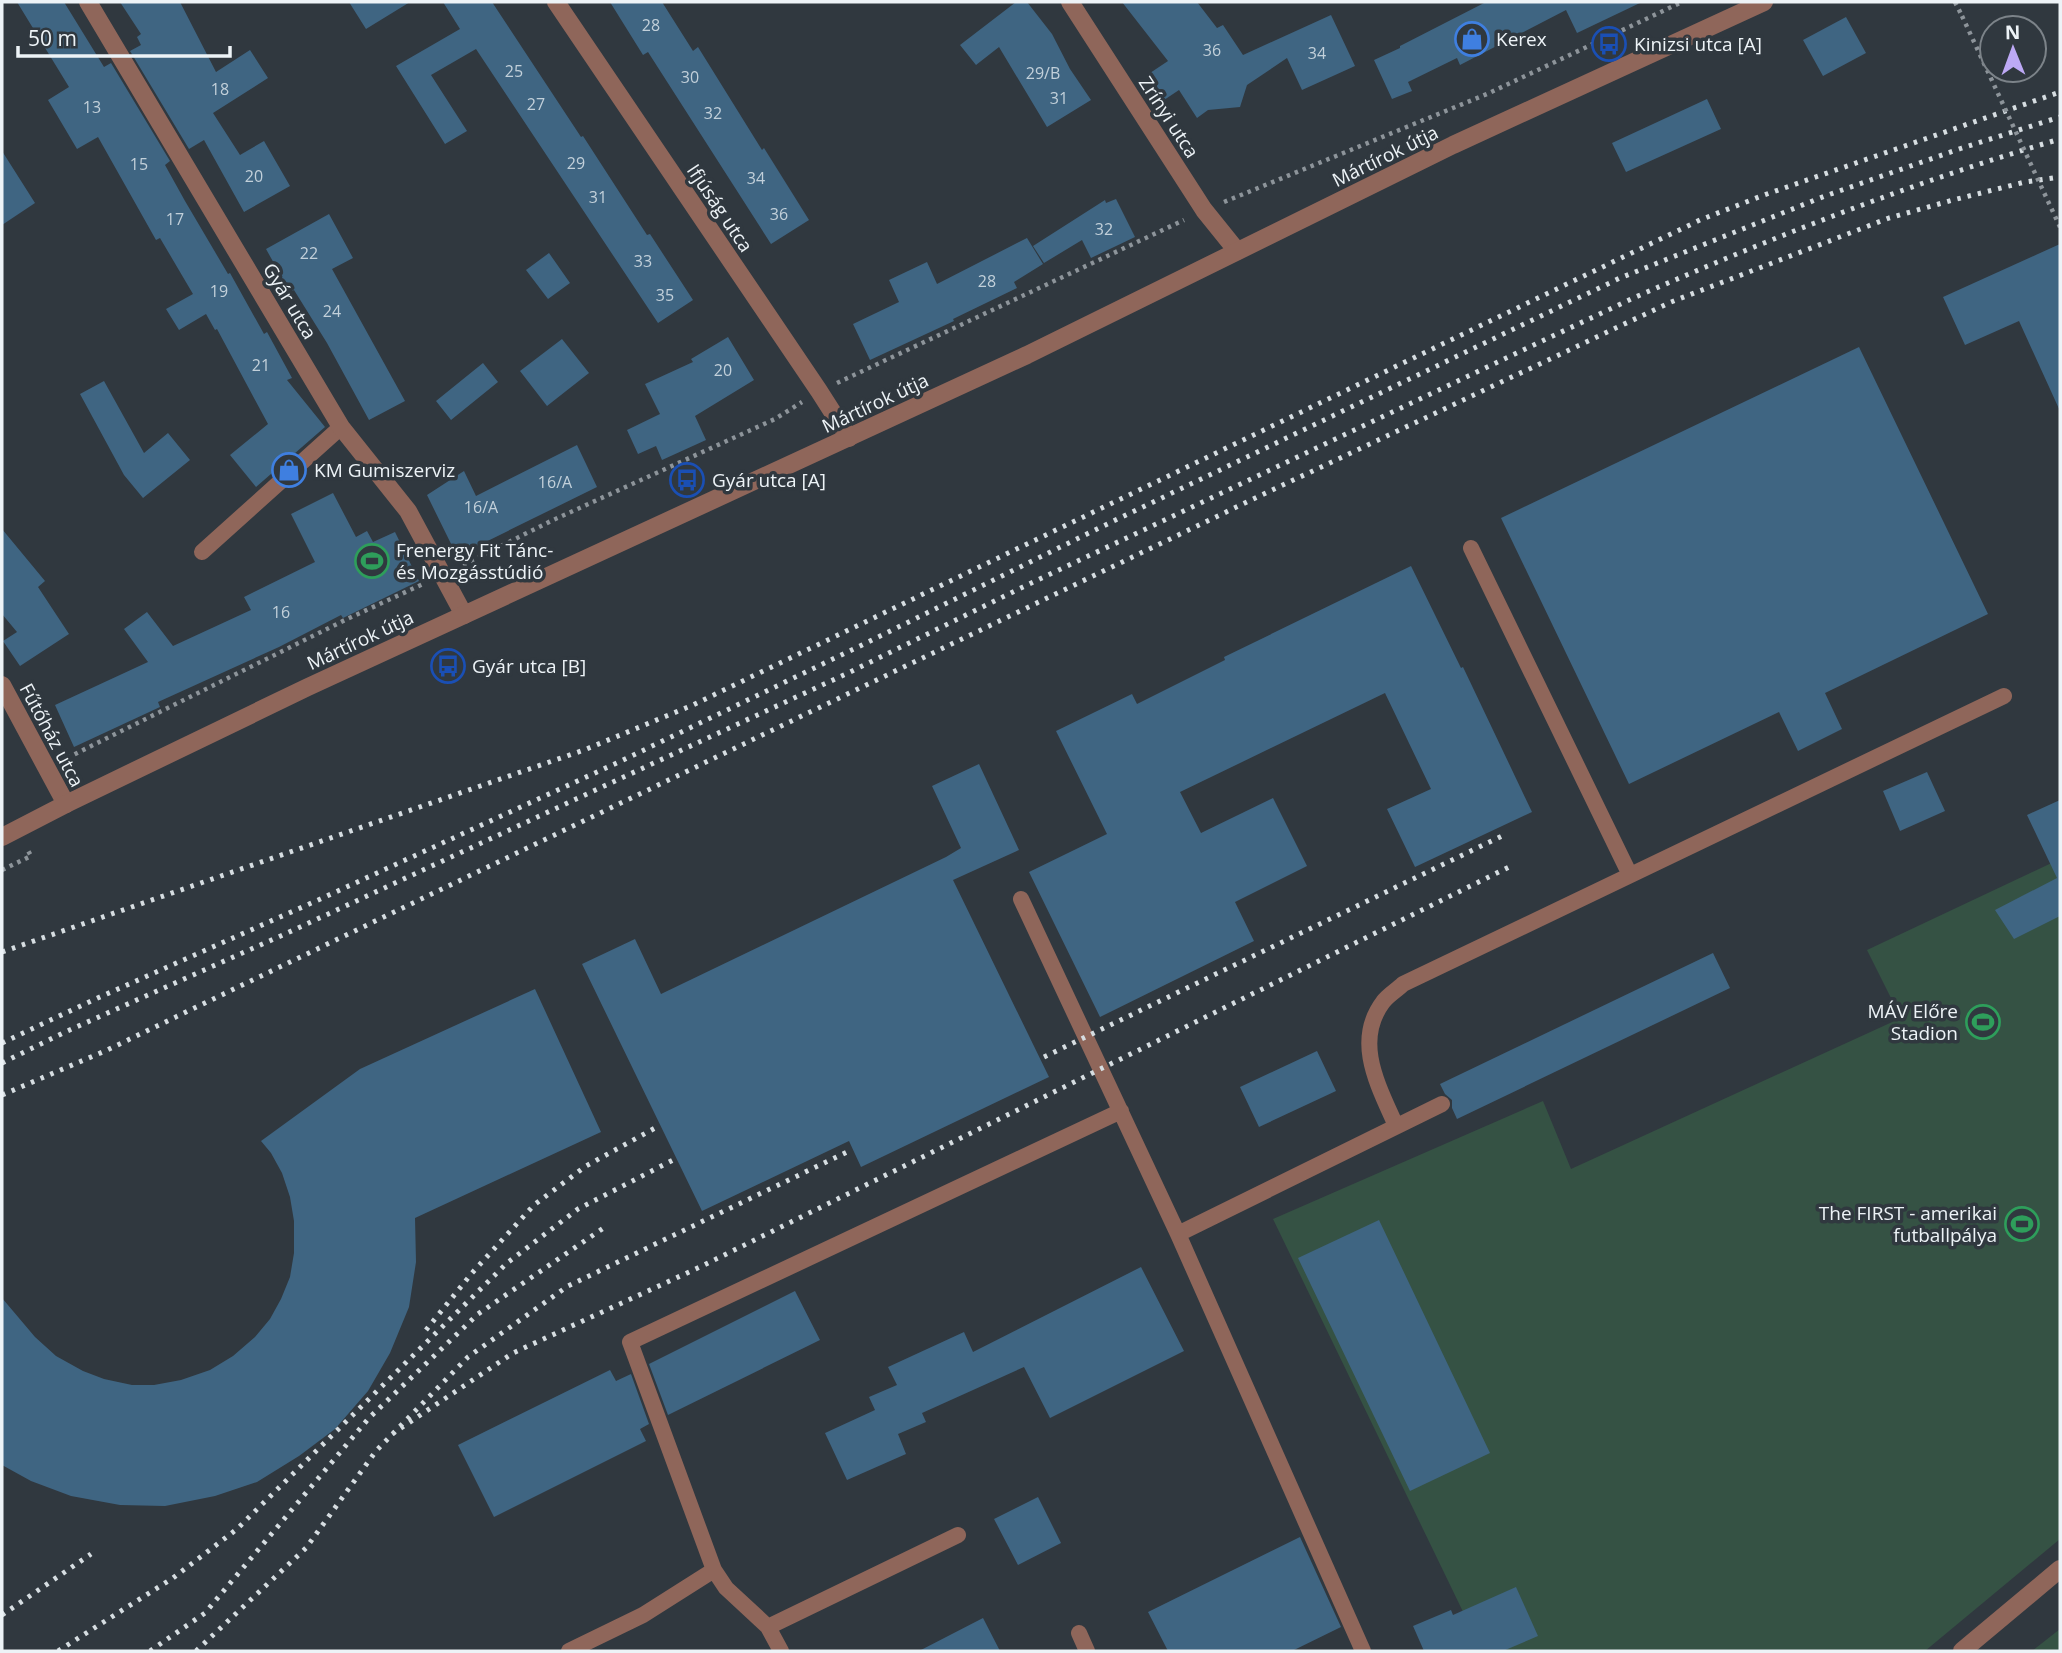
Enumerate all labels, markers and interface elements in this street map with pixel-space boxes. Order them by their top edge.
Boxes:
scale bar [18,14,229,58]
house number: 28 [642,14,660,36]
north arrow [1978,14,2048,84]
text: N [2005,19,2021,45]
shop icon: Kerex [1453,20,1491,58]
text: 50 m [28,24,77,52]
bus stop icon: Kinizsi utca [A] [1590,25,1628,63]
place label: Kerex [1496,26,1547,52]
place label: Kinizsi utca [A] [1634,31,1762,57]
house number: 36 [1203,39,1221,61]
house number: 34 [1308,42,1326,64]
house number: 25 [505,60,523,82]
house number: 29/B [1026,62,1060,84]
house number: 30 [681,66,699,88]
street label: Zrínyi utca [1133,71,1205,163]
house number: 18 [211,78,229,100]
house number: 31 [1050,87,1068,109]
house number: 27 [527,93,545,115]
house number: 13 [83,96,101,118]
house number: 32 [704,102,722,124]
street label: Mártírok útja [1328,119,1442,193]
house number: 29 [567,152,585,174]
house number: 15 [130,153,148,175]
street label: Ifjúság utca [681,159,759,257]
house number: 20 [245,165,263,187]
house number: 34 [747,167,765,189]
house number: 31 [589,186,607,208]
house number: 36 [770,203,788,225]
house number: 17 [166,208,184,230]
house number: 32 [1095,218,1113,240]
house number: 22 [300,242,318,264]
house number: 33 [634,250,652,272]
street label: Gyár utca [257,258,323,344]
house number: 28 [978,270,996,292]
house number: 19 [210,280,228,302]
house number: 35 [656,284,674,306]
house number: 24 [323,300,341,322]
house number: 21 [252,354,270,376]
house number: 20 [714,359,732,381]
street label: Mártírok útja [817,367,933,439]
shop icon: KM Gumiszerviz [270,451,308,489]
place label: KM Gumiszerviz [314,457,455,483]
bus stop icon: Gyár utca [A] [668,461,706,499]
place label: Gyár utca [A] [712,467,826,493]
house number: 16/A [538,471,573,493]
house number: 16/A [464,496,499,518]
place label: Frenergy Fit Tánc- és Mozgásstúdió [396,537,553,585]
sports icon: Frenergy Fit Tánc- és Mozgásstúdió [353,542,391,580]
house number: 16 [272,601,290,623]
street label: Mártírok útja [302,604,418,676]
bus stop icon: Gyár utca [B] [429,647,467,685]
place label: Gyár utca [B] [472,653,586,679]
street label: Fűtőház utca [14,679,90,791]
place label: MÁV Előre Stadion [1867,998,1958,1046]
sports icon: MÁV Előre Stadion [1964,1003,2002,1041]
place label: The FIRST - amerikai futballpálya [1819,1200,1997,1248]
sports icon: The FIRST - amerikai futballpálya [2003,1205,2041,1243]

